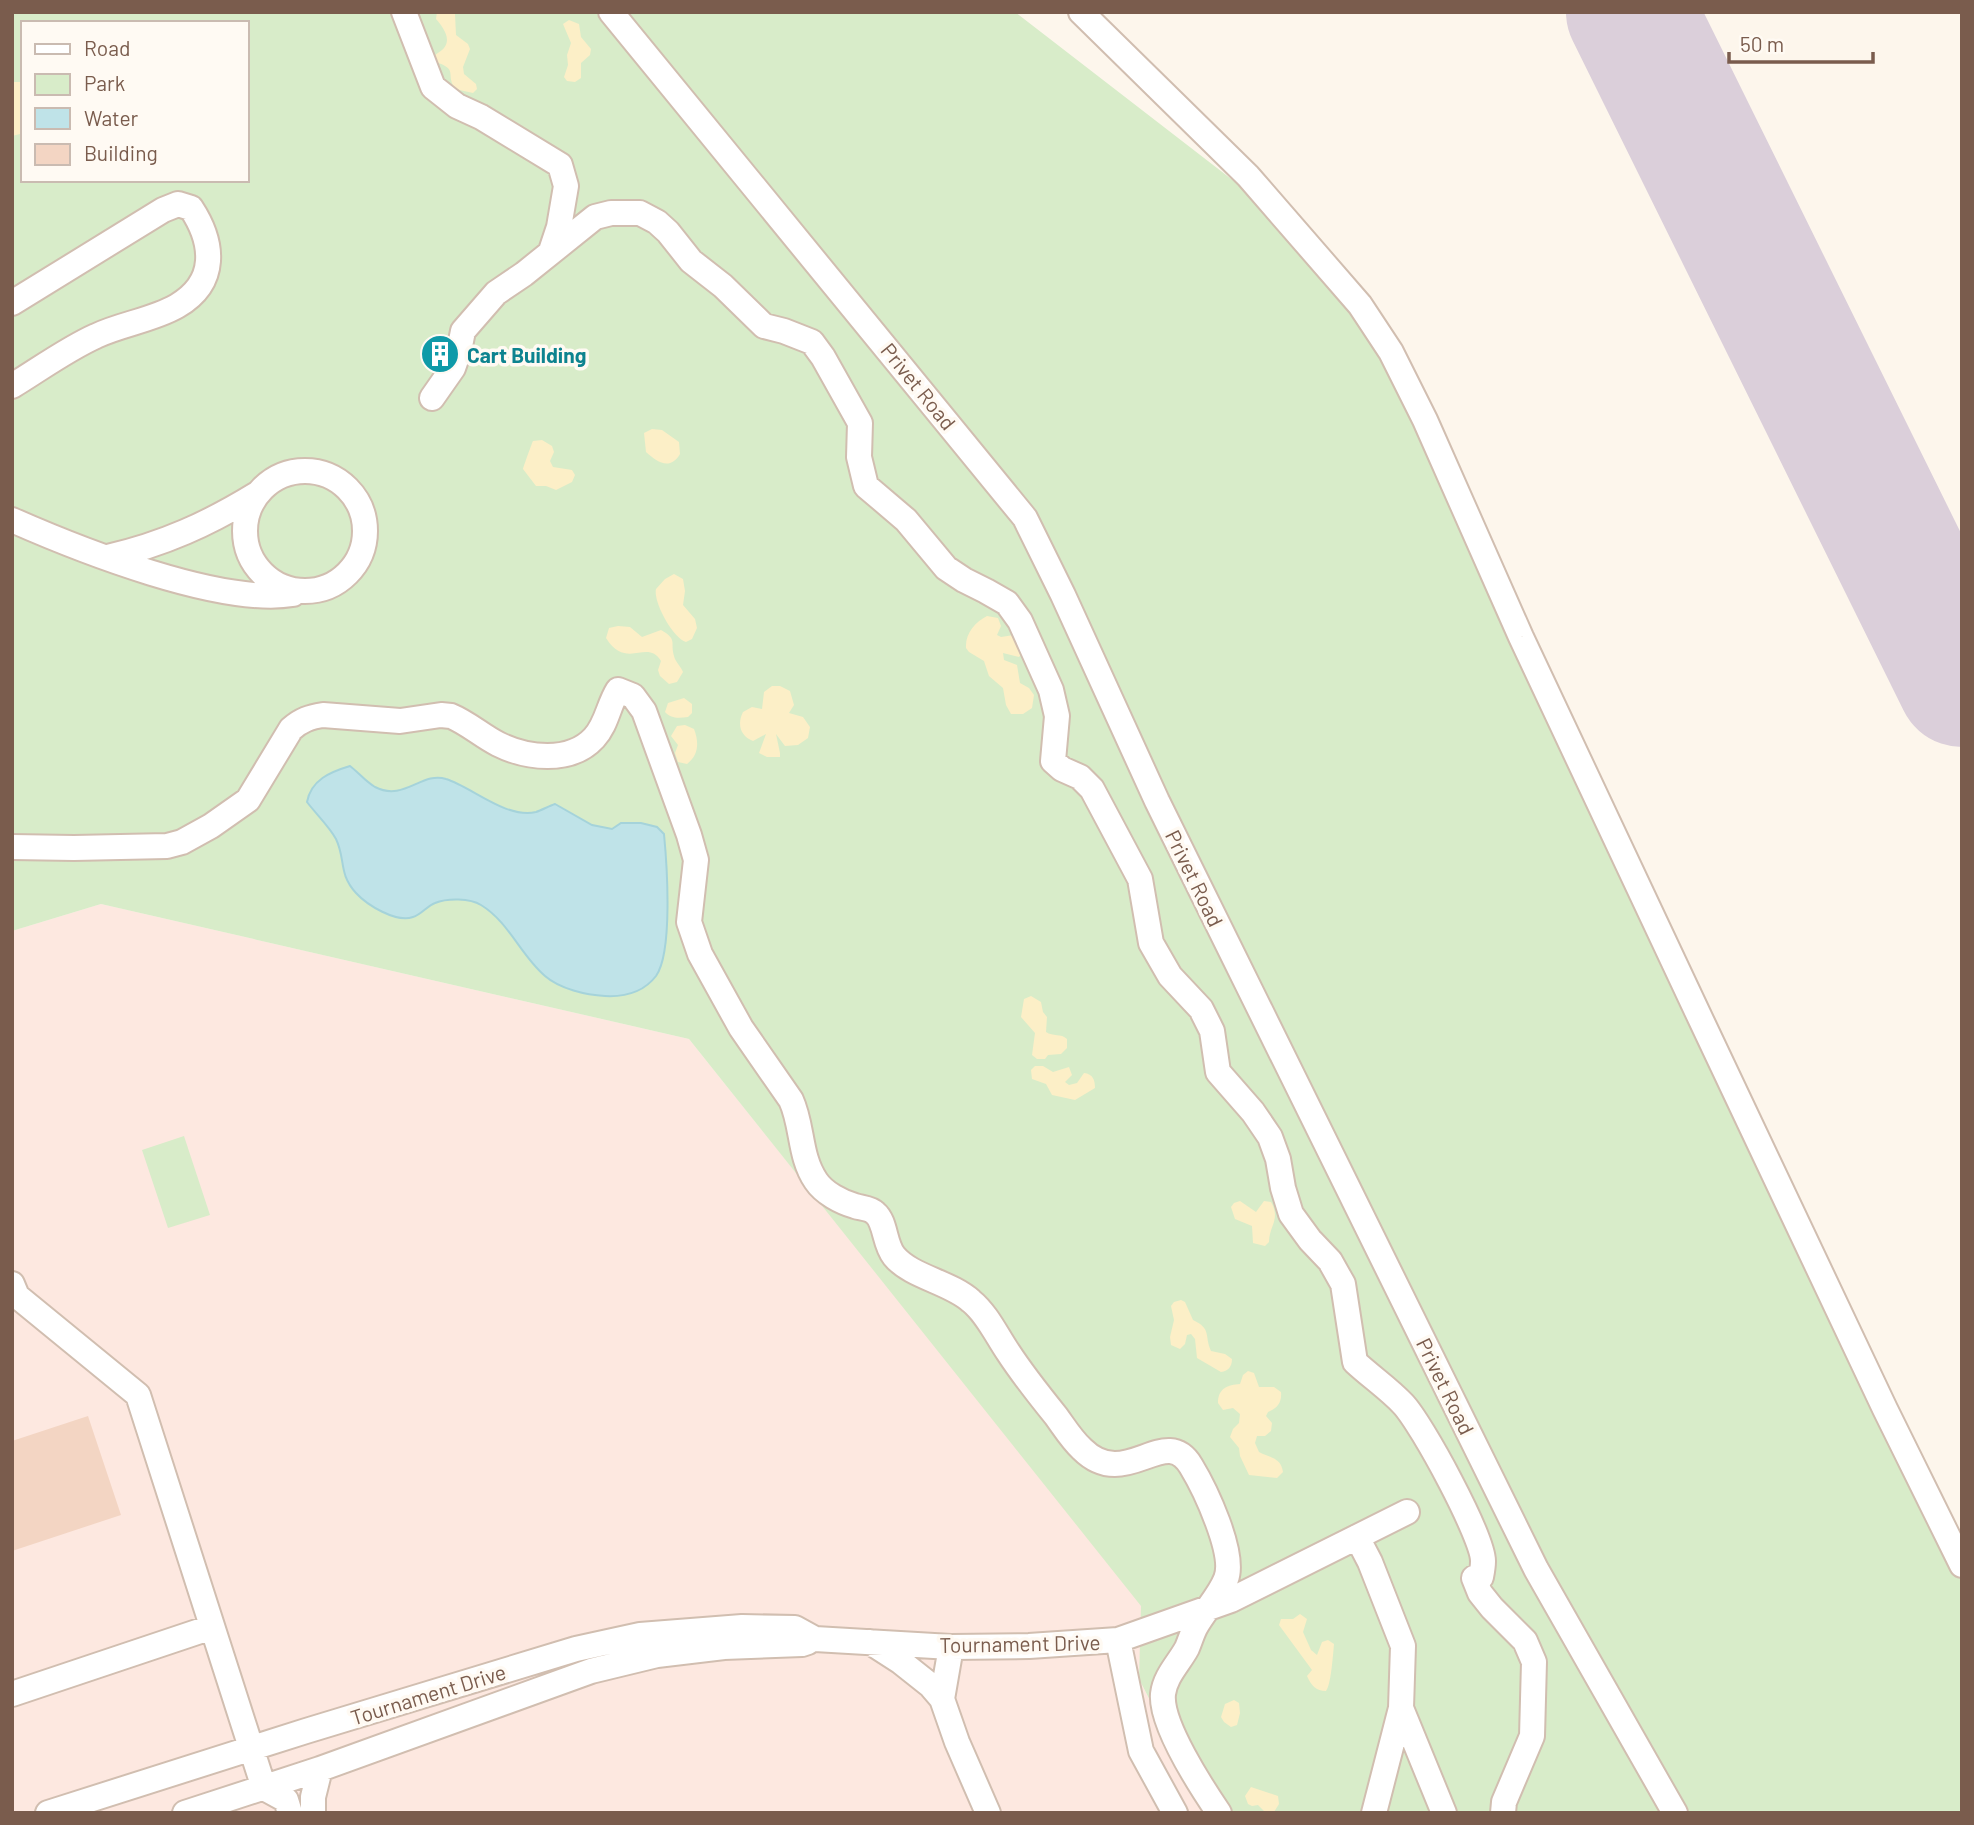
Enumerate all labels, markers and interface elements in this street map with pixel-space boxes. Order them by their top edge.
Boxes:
legend [21,21,248,182]
scale bar [1729,21,1872,65]
text: 50 m [1740,31,1784,56]
text: Road [84,35,130,60]
text: Park [84,70,125,95]
text: Water [84,105,139,130]
text: Building [84,140,158,165]
building icon: Cart Building [419,333,461,375]
street label: Privet Road [876,338,962,434]
place label: Cart Building [467,342,586,367]
street label: Privet Road [1161,826,1229,930]
street label: Privet Road [1412,1334,1480,1438]
street label: Tournament Drive [939,1629,1101,1657]
street label: Tournament Drive [347,1658,509,1730]

